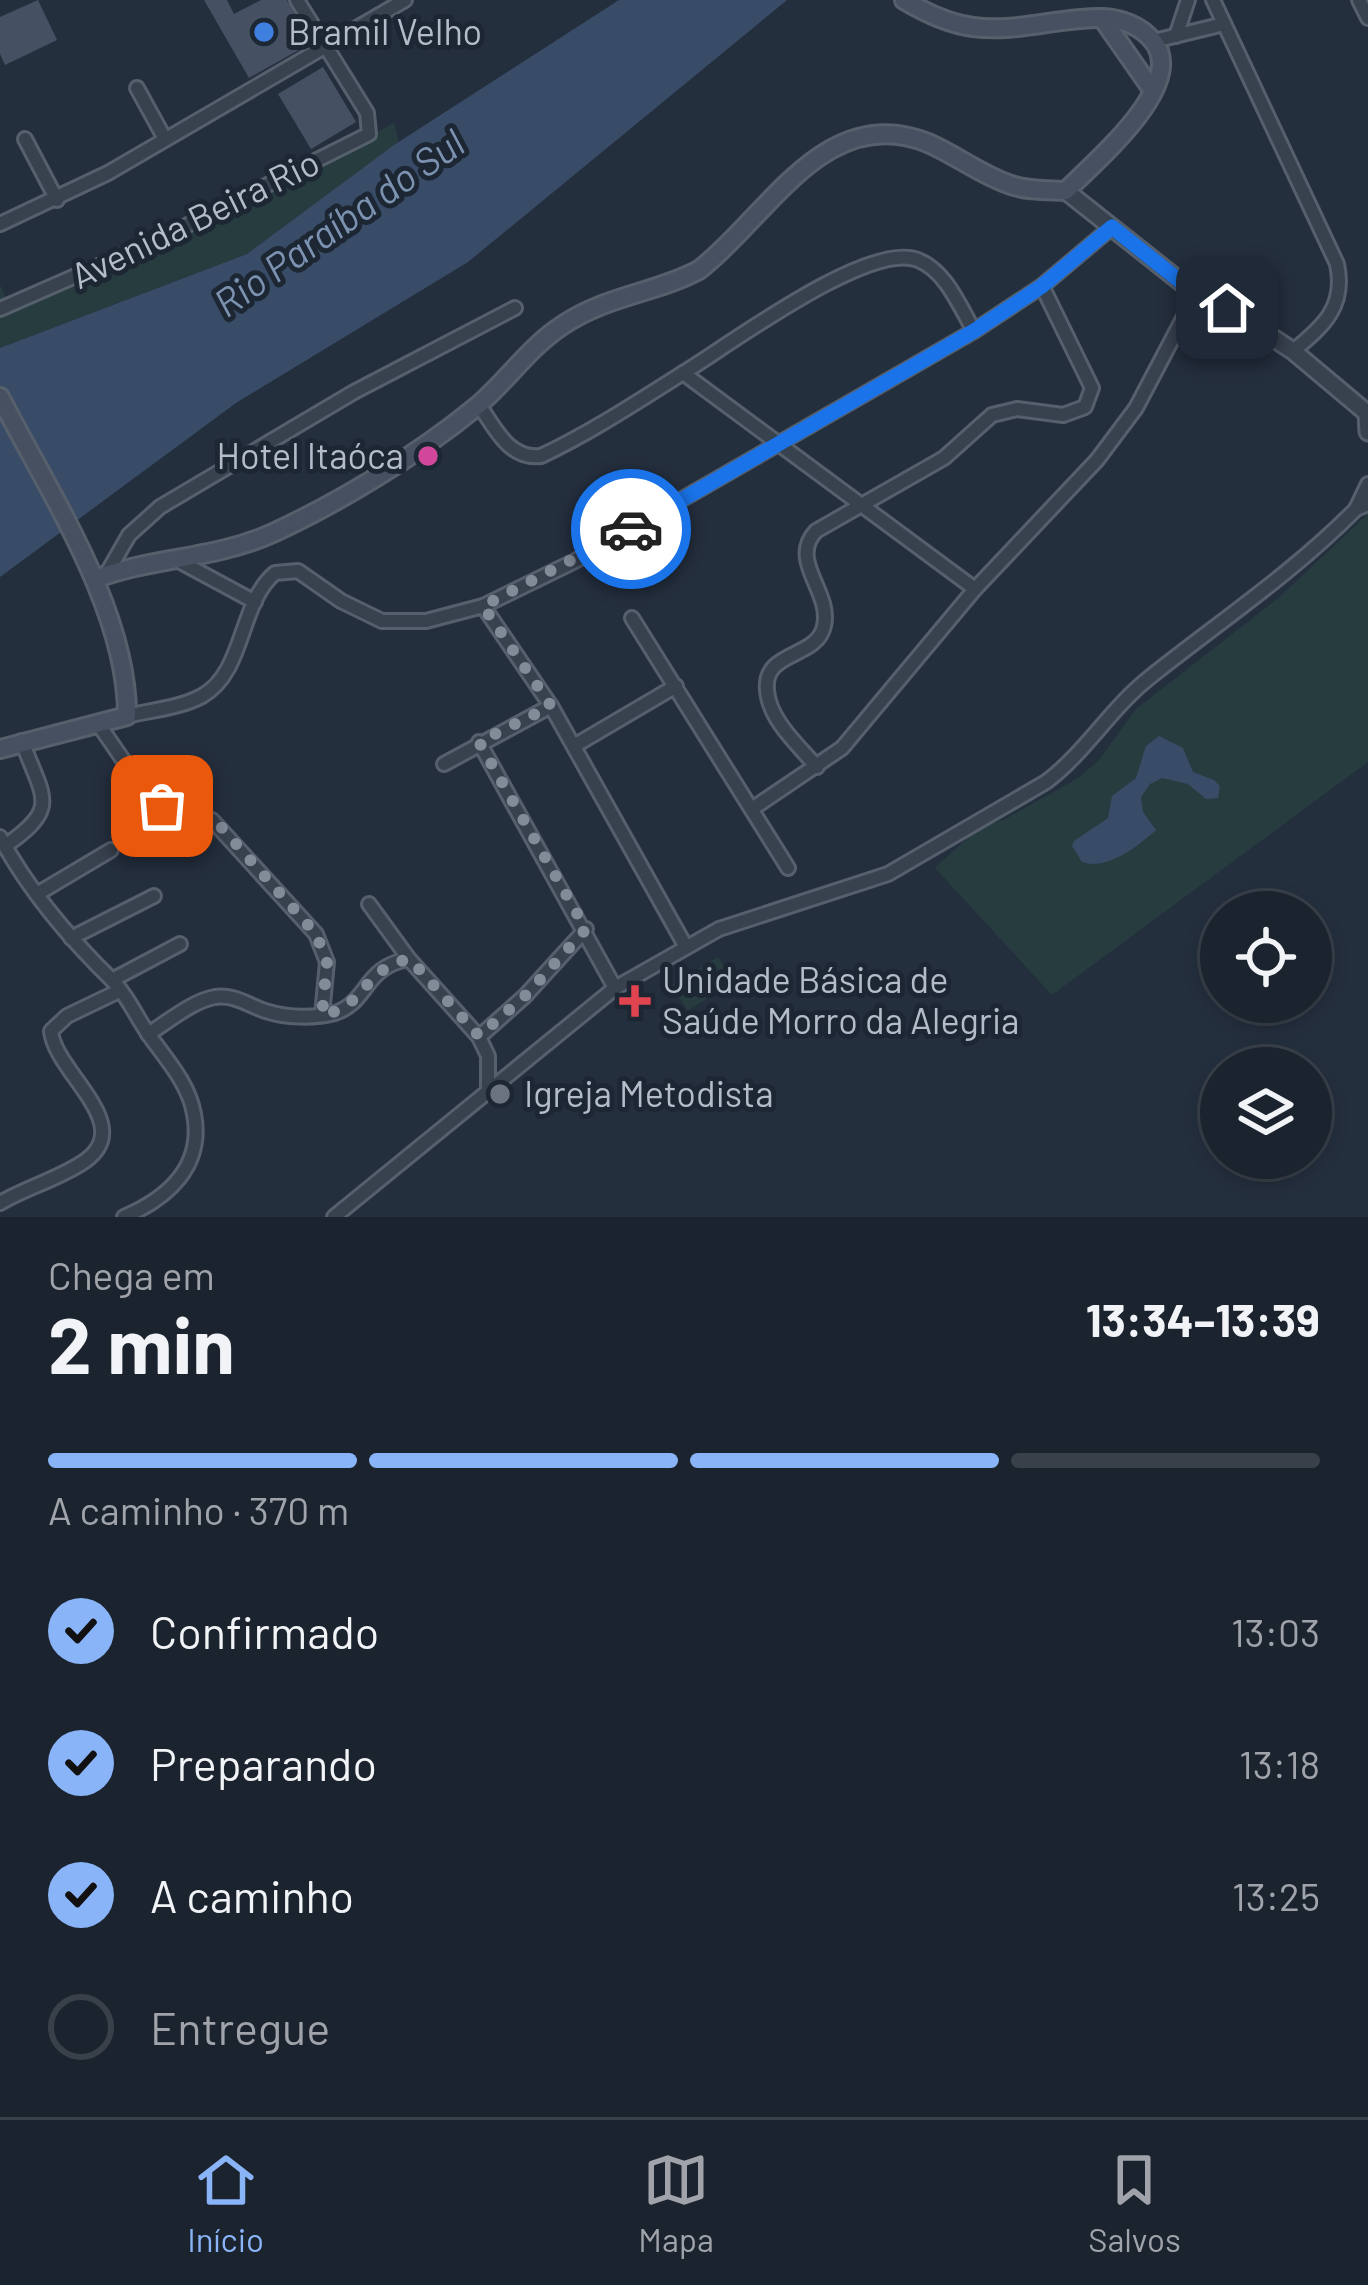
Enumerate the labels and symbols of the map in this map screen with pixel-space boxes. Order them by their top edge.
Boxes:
place label: Bramil Velho [288,9,482,52]
marker: Bramil Velho [251,19,277,45]
water label: Rio Paraíba do Sul [204,118,472,325]
street label: Avenida Beira Rio [63,139,325,296]
pin [1176,257,1278,359]
place label: Hotel Itaóca [217,433,404,476]
marker: Hotel Itaóca [415,443,441,469]
courier [571,469,691,589]
pin [111,755,213,857]
place label: Unidade Básica de Saúde Morro da Alegria [662,957,1020,1041]
marker: Unidade Básica de Saúde Morro da Alegria [619,985,651,1017]
place label: Igreja Metodista [524,1071,774,1114]
marker: Igreja Metodista [487,1081,513,1107]

